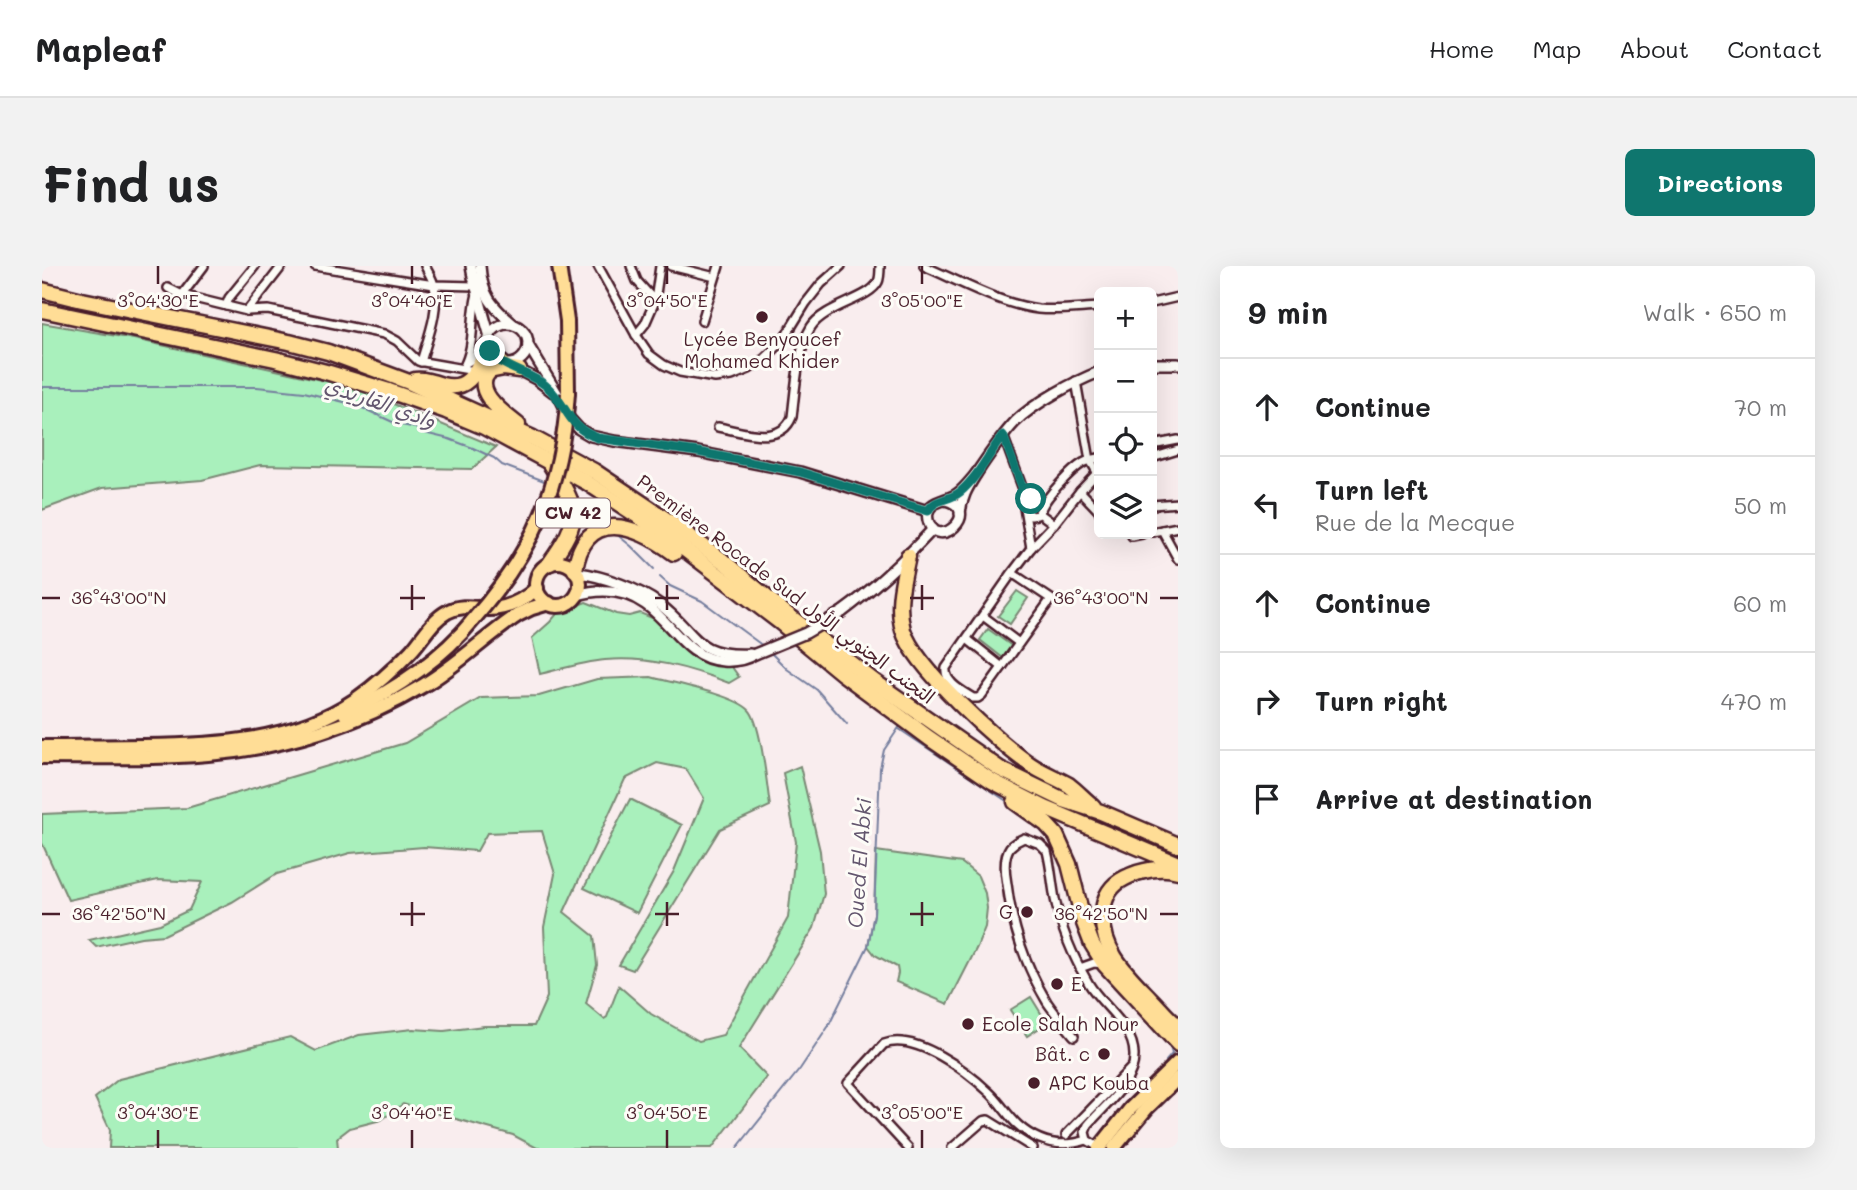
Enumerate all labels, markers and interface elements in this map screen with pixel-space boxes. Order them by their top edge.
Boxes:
text: Mapleaf [35,27,166,70]
text: Home [1429,33,1494,64]
text: Map [1532,33,1581,64]
text: About [1619,33,1689,64]
text: Contact [1727,33,1822,64]
button: Directions [1625,149,1815,216]
text: Find us [42,151,220,214]
map controls [1094,287,1157,539]
button: + [1094,287,1157,350]
text: 3°04'30"E [117,288,199,312]
text: 3°04'40"E [371,288,453,312]
text: 3°04'50"E [626,288,708,312]
text: 3°05'00"E [881,288,963,312]
text: 9 min [1248,292,1328,332]
text: Walk · 650 m [1643,297,1787,327]
marker: Lycée Benyoucef Mohamed Khider [754,309,770,325]
place label: Lycée Benyoucef Mohamed Khider [684,326,841,373]
route end [474,335,505,366]
button: − [1094,350,1157,413]
water label: وادي القاريدي [320,370,440,436]
icon: ahead [1248,388,1286,426]
text: Continue [1315,390,1431,424]
text: 70 m [1734,392,1787,422]
button: locate [1094,413,1157,476]
street label: Première Rocade Sud التجنب الجنوبي الأول [629,468,940,713]
text: Turn left [1315,473,1428,507]
button: layers [1094,476,1157,539]
route start [1015,483,1046,514]
icon: left [1248,486,1286,524]
text: 50 m [1734,490,1787,520]
road number: CW 42 [536,498,610,528]
text: Rue de la Mecque [1315,507,1515,537]
icon: ahead [1248,584,1286,622]
text: 36°43'00"N [71,585,167,609]
text: 36°43'00"N [1053,585,1149,609]
text: Continue [1315,586,1431,620]
text: 60 m [1733,588,1787,618]
icon: right [1248,682,1286,720]
text: Turn right [1315,684,1448,718]
text: 470 m [1721,686,1787,716]
icon: arrive [1248,780,1286,818]
text: Arrive at destination [1315,782,1592,816]
water label: Oued El Abki [840,796,877,929]
place label: G [999,899,1013,924]
text: 36°42'50"N [72,901,166,925]
text: 36°42'50"N [1054,901,1148,925]
marker: G [1019,904,1035,920]
place label: E [1071,971,1082,996]
marker: E [1049,976,1065,992]
place label: Ecole Salah Nour [982,1011,1139,1036]
marker: Ecole Salah Nour [960,1016,976,1032]
place label: Bât. c [1035,1041,1090,1066]
marker: Bât. c [1096,1046,1112,1062]
place label: APC Kouba [1048,1070,1150,1095]
marker: APC Kouba [1026,1075,1042,1091]
text: 3°04'30"E [117,1100,199,1124]
text: 3°04'40"E [371,1100,453,1124]
text: 3°04'50"E [626,1100,708,1124]
text: 3°05'00"E [881,1100,963,1124]

